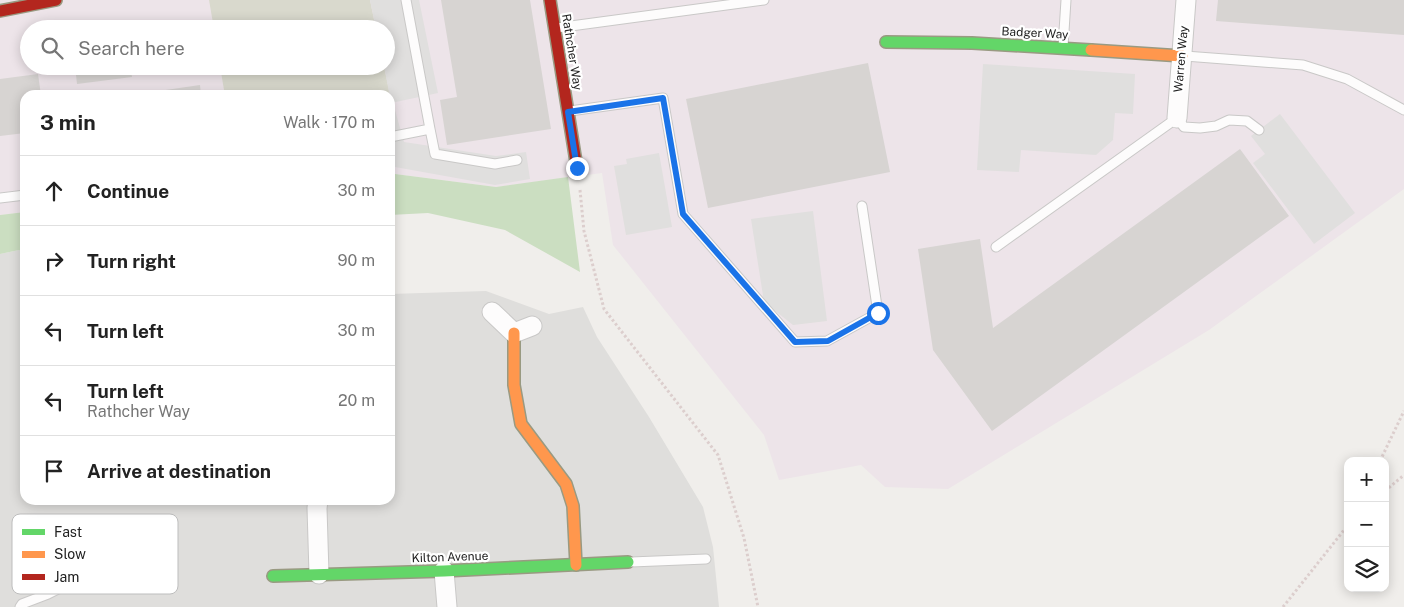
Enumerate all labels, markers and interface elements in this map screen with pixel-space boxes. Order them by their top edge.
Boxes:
street label: Rathcher Way [559,13,585,92]
search box [20,20,395,75]
street label: Badger Way [1001,24,1069,42]
street label: Warren Way [1171,24,1191,93]
icon: search [38,34,66,62]
text: Search here [78,37,185,59]
text: 3 min [40,110,96,135]
text: Walk · 170 m [283,113,375,132]
route end [566,157,589,180]
icon: ahead [40,177,68,205]
text: Continue [87,180,169,202]
text: 30 m [338,181,375,200]
icon: right [40,247,68,275]
text: Turn right [87,250,176,272]
text: 90 m [338,251,375,270]
route start [867,302,890,325]
icon: left [40,317,68,345]
text: Turn left [87,320,164,342]
text: 30 m [338,321,375,340]
text: Turn left [87,380,164,402]
icon: left [40,387,68,415]
text: 20 m [338,391,375,410]
text: Rathcher Way [87,402,190,421]
icon: arrive [40,457,68,485]
map controls [1344,457,1389,592]
button: + [1344,457,1389,502]
text: Arrive at destination [87,460,271,482]
button: − [1344,502,1389,547]
legend [12,514,178,594]
text: Fast [54,524,82,540]
text: Slow [54,546,86,562]
button: layers [1344,547,1389,592]
street label: Kilton Avenue [411,549,489,565]
text: Jam [54,569,79,585]

